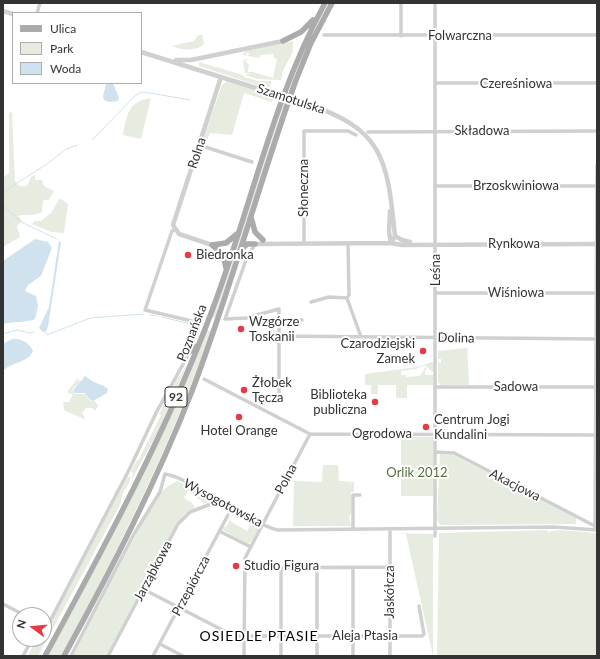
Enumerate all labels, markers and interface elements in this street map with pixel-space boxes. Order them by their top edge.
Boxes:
legend [12,12,142,84]
text: Ulica [50,21,76,36]
street label: Folwarczna [428,28,492,44]
text: Park [50,41,73,56]
text: Woda [50,61,81,76]
street label: Czereśniowa [480,76,552,92]
street label: Szamotulska [255,81,327,117]
street label: Składowa [454,123,510,139]
street label: Rolna [185,135,209,171]
street label: Słoneczna [296,159,312,217]
street label: Brzoskwiniowa [473,178,559,194]
street label: Rynkowa [488,236,540,252]
place label: Biedronka [196,247,254,263]
marker: Biedronka [183,250,193,260]
street label: Leśna [428,254,444,286]
street label: Wiśniowa [488,285,544,301]
street label: Poznańska [174,302,210,364]
place label: Wzgórze Toskanii [249,314,299,345]
marker: Wzgórze Toskanii [236,324,246,334]
street label: Dolina [437,330,475,346]
place label: Czarodziejski Zamek [341,336,415,367]
marker: Czarodziejski Zamek [418,346,428,356]
place label: Żłobek Tęcza [252,375,292,406]
street label: Sadowa [494,379,538,395]
marker: Żłobek Tęcza [239,385,249,395]
road number: 92 [165,387,187,407]
place label: Biblioteka publiczna [310,387,367,418]
marker: Biblioteka publiczna [370,397,380,407]
marker: Hotel Orange [234,412,244,422]
place label: Centrum Jogi Kundalini [434,412,510,443]
marker: Centrum Jogi Kundalini [421,422,431,432]
place label: Hotel Orange [200,423,278,439]
street label: Ogrodowa [352,426,412,442]
street label: Polna [272,461,300,497]
park label: Orlik 2012 [386,465,448,481]
street label: Akacjowa [487,466,543,504]
street label: Wysogotowska [181,476,265,530]
street label: Jarząbkowa [131,538,175,604]
street label: Przepiórcza [169,553,213,619]
place label: Studio Figura [244,558,319,574]
marker: Studio Figura [231,561,241,571]
street label: Jaskółcza [382,565,398,619]
north arrow [12,607,52,647]
text: N [14,618,28,630]
district label: OSIEDLE PTASIE [199,628,319,644]
street label: Aleja Ptasia [332,628,398,644]

